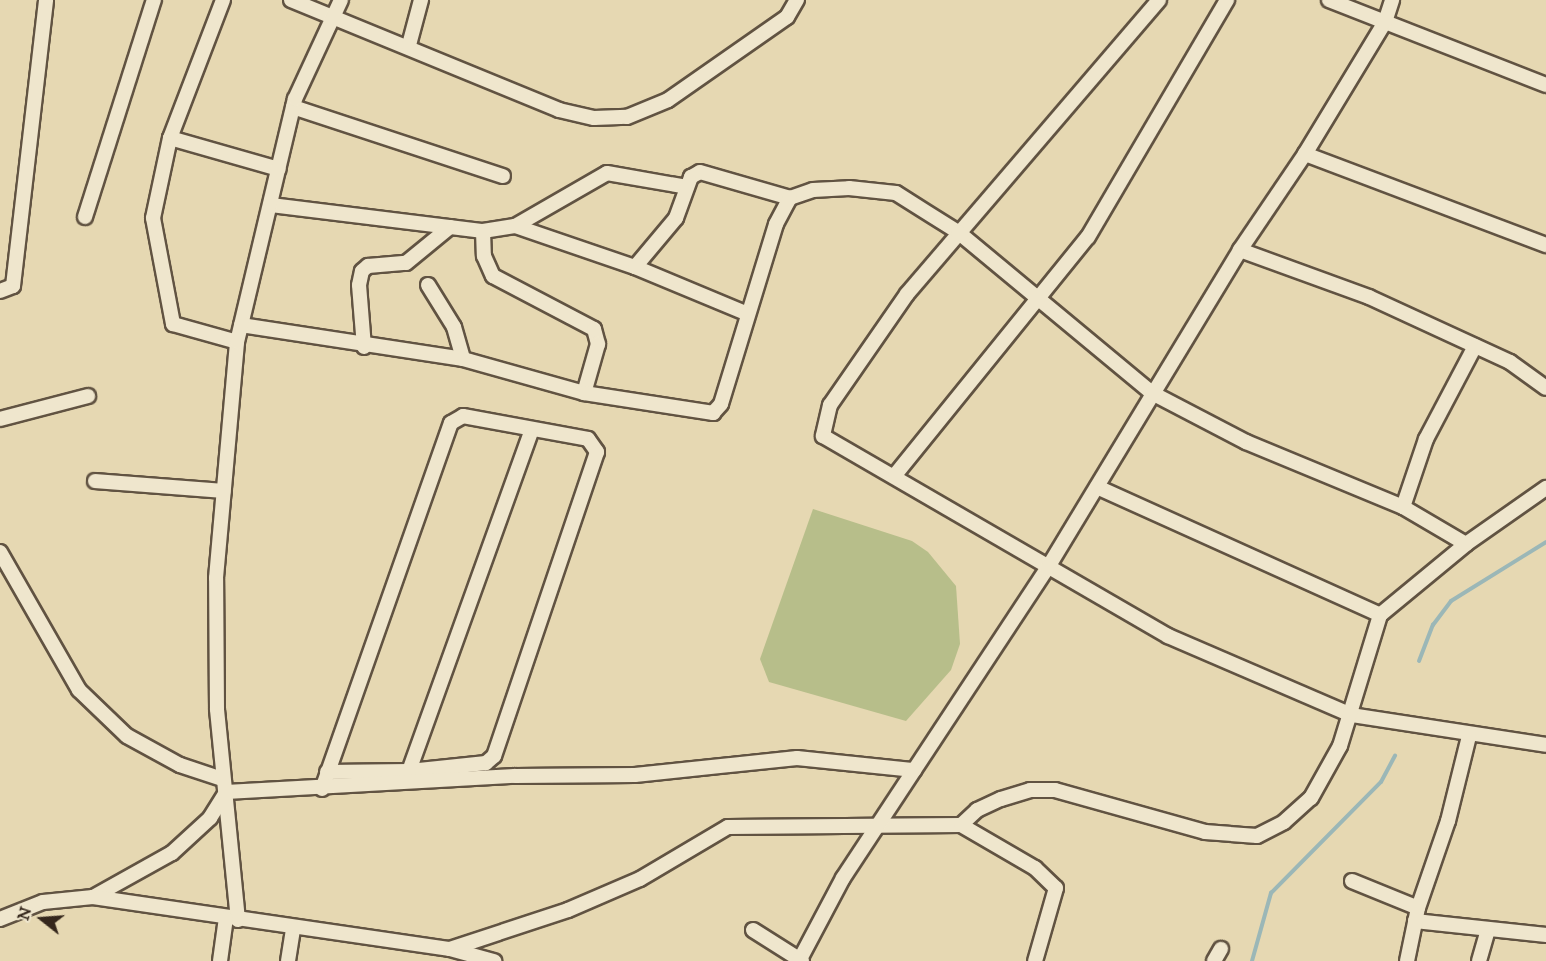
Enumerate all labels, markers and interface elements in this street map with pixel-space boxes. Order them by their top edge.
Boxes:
north arrow [12,889,72,949]
text: N [13,905,36,923]

